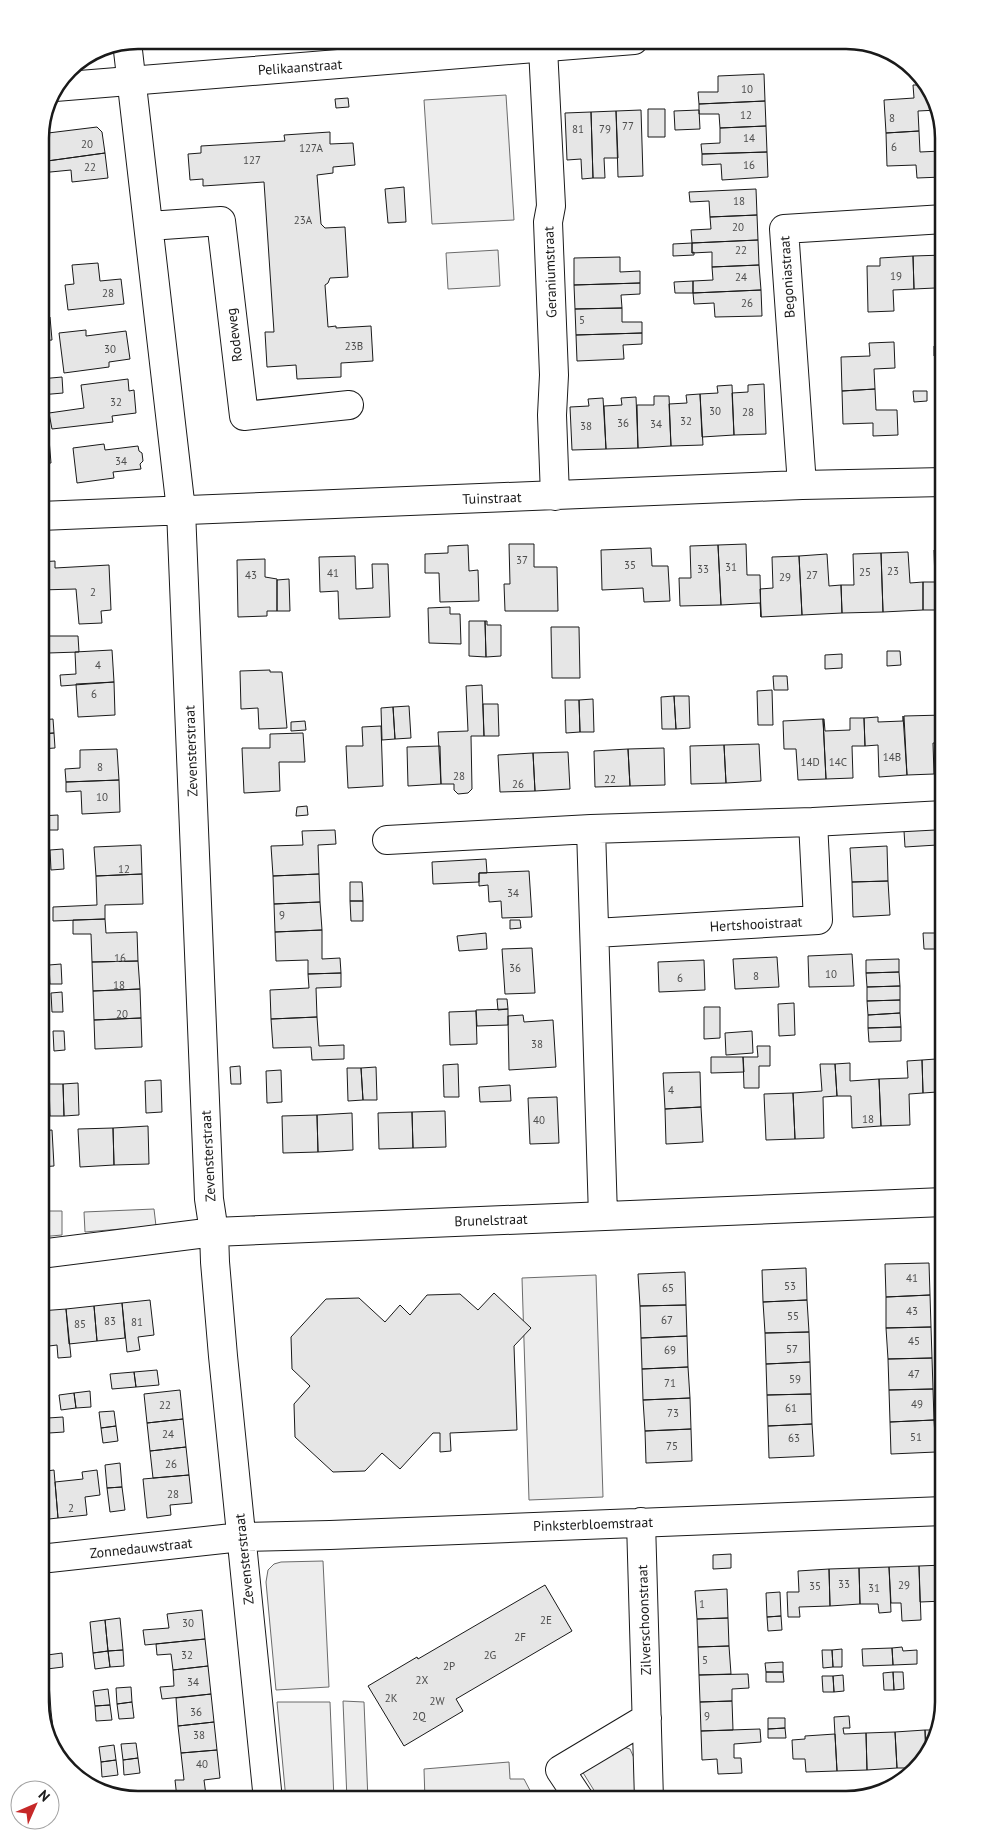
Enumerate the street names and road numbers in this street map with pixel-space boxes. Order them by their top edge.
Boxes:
street label: Pelikaanstraat [257,55,343,79]
street label: Geraniumstraat [539,226,561,318]
street label: Begoniastraat [775,235,799,319]
street label: Rodeweg [222,307,246,363]
street label: Tuinstraat [462,488,522,508]
street label: Zevensterstraat [180,705,202,797]
street label: Hertshooistraat [709,913,803,935]
street label: Zevensterstraat [197,1110,219,1202]
street label: Brunelstraat [454,1210,528,1230]
street label: Zevensterstraat [230,1512,258,1605]
street label: Pinksterbloemstraat [533,1513,654,1535]
street label: Zonnedauwstraat [89,1534,194,1562]
street label: Zilverschoonstraat [633,1564,655,1676]

